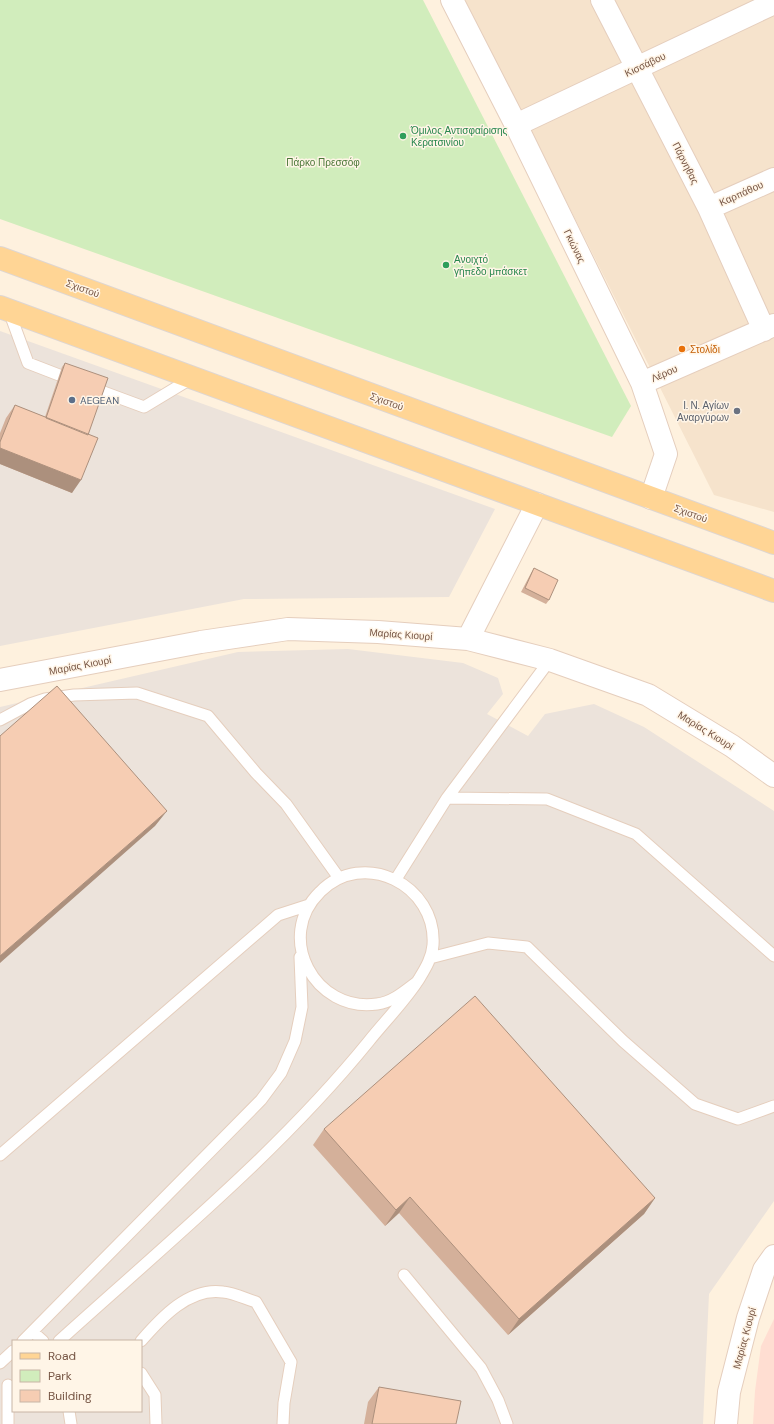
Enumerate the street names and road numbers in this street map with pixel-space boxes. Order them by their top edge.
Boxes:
street label: Κισσάβου [623,49,668,80]
street label: Πάρνηθας [669,140,702,187]
street label: Καρπάθου [717,178,765,209]
street label: Γκιώνας [561,227,588,265]
street label: Σχιστού [64,276,101,301]
street label: Λέρου [649,362,680,385]
street label: Σχιστού [368,389,405,414]
street label: Σχιστού [672,501,709,526]
street label: Μαρίας Κιουρί [369,626,434,643]
street label: Μαρίας Κιουρί [48,653,113,678]
street label: Μαρίας Κιουρί [676,708,737,753]
street label: Μαρίας Κιουρί [730,1305,759,1370]

